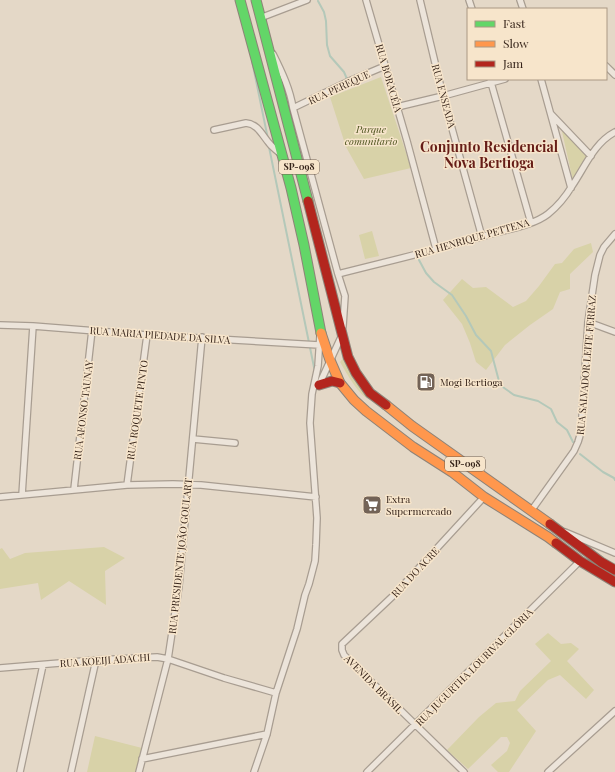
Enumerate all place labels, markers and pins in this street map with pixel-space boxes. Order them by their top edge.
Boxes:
fuel station icon: Mogi Bertioga [415,371,437,393]
place label: Mogi Bertioga [440,375,503,389]
place label: Extra Supermercado [386,492,452,518]
supermarket icon: Extra Supermercado [361,494,383,516]

